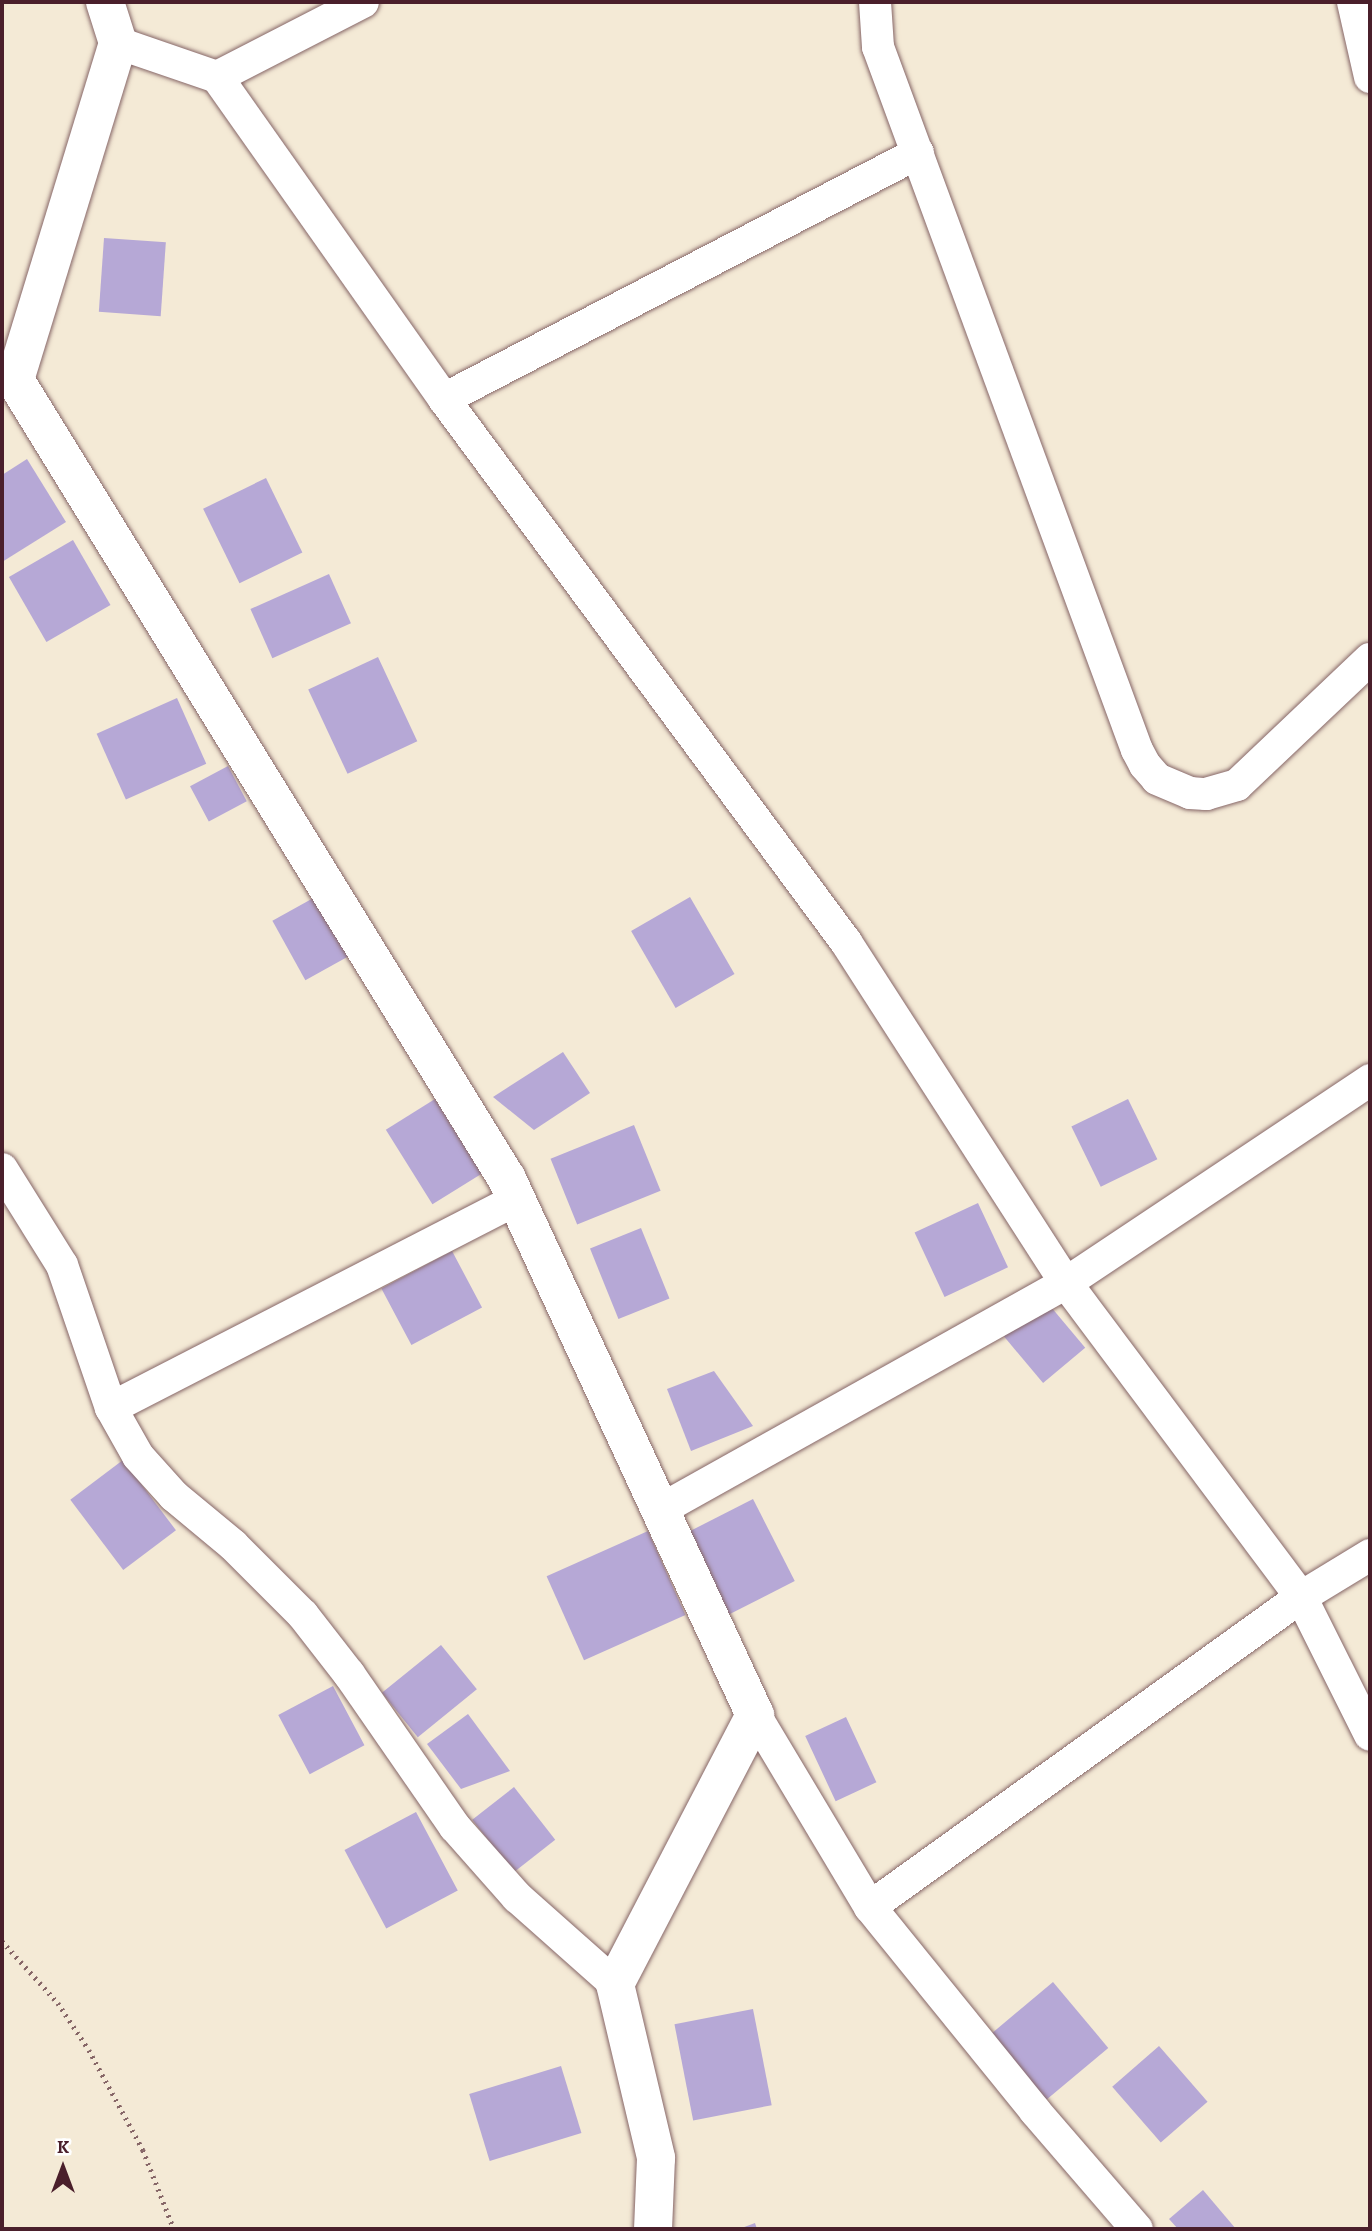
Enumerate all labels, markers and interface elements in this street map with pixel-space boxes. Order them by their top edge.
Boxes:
north arrow [28,2133,98,2203]
text: K [57,2134,69,2160]

